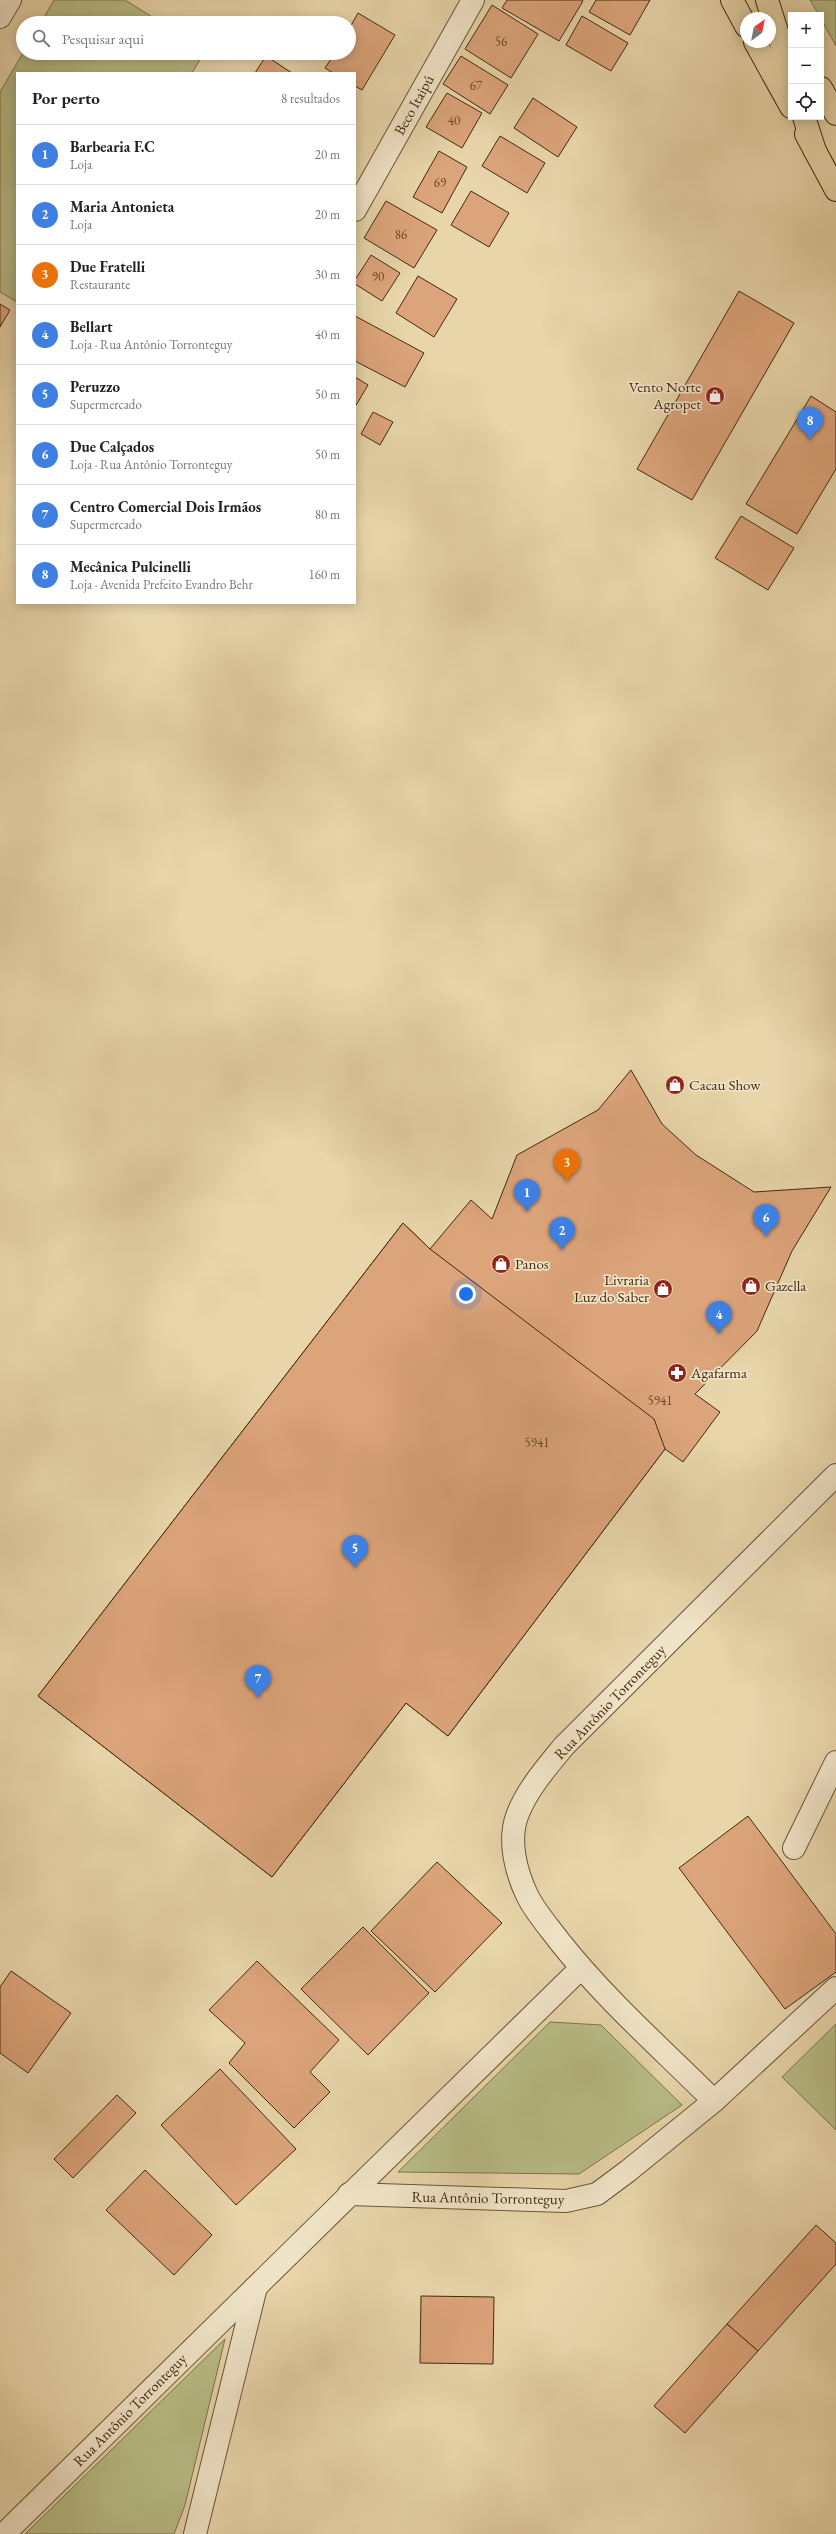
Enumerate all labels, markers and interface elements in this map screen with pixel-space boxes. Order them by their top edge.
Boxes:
north arrow [740,12,776,48]
map controls [788,12,824,120]
button: + [788,12,824,48]
search box [16,16,356,60]
icon: search [30,27,52,49]
text: Pesquisar aqui [62,29,144,48]
house number: 56 [495,33,507,50]
button: − [788,48,824,84]
street label: Beco Itaipú [389,71,438,138]
house number: 67 [470,77,483,94]
button: locate [788,84,824,120]
text: Por perto [32,87,100,109]
text: 8 resultados [281,90,340,107]
house number: 40 [448,112,460,129]
text: Barbearia F.C [70,137,155,156]
text: 1 [42,146,48,163]
text: 20 m [315,146,340,163]
text: Loja [70,156,92,173]
house number: 69 [434,174,447,191]
text: Maria Antonieta [70,197,174,216]
text: 2 [42,206,48,223]
text: 20 m [315,206,340,223]
text: Loja [70,216,92,233]
house number: 86 [395,226,407,243]
text: Due Fratelli [70,257,145,276]
text: 3 [42,266,48,283]
text: 30 m [315,266,340,283]
house number: 90 [372,268,384,285]
text: Restaurante [70,276,130,293]
text: Bellart [70,317,113,336]
text: 4 [42,326,48,343]
text: 40 m [315,326,340,343]
text: Loja · Rua Antônio Torronteguy [70,336,232,353]
text: Peruzzo [70,377,120,396]
place label: Vento Norte Agropet [629,377,701,413]
shop icon: Vento Norte Agropet [704,385,726,407]
text: 5 [42,386,48,403]
text: 50 m [315,386,340,403]
text: Supermercado [70,396,142,413]
pin: 8 [797,407,823,440]
text: Due Calçados [70,437,154,456]
text: 6 [42,446,48,463]
text: 50 m [315,446,340,463]
text: Loja · Rua Antônio Torronteguy [70,456,232,473]
text: Centro Comercial Dois Irmãos [70,497,261,516]
text: 7 [42,506,48,523]
text: 80 m [315,506,340,523]
text: Supermercado [70,516,142,533]
text: Mecânica Pulcinelli [70,557,191,576]
text: 8 [42,566,48,583]
text: 160 m [309,566,340,583]
text: Loja · Avenida Prefeito Evandro Behr [70,576,253,593]
shop icon: Cacau Show [664,1074,686,1096]
place label: Cacau Show [689,1075,761,1094]
pin: 3 [554,1149,580,1182]
pin: 1 [514,1179,540,1212]
pin: 6 [753,1204,779,1237]
pin: 2 [549,1217,575,1250]
shop icon: Panos [490,1253,512,1275]
place label: Panos [515,1254,549,1273]
place label: Livraria Luz do Saber [574,1270,649,1306]
shop icon: Gazella [740,1275,762,1297]
place label: Gazella [765,1276,806,1295]
shop icon: Livraria Luz do Saber [652,1278,674,1300]
your location [456,1284,476,1304]
pin: 4 [706,1301,732,1334]
pharmacy icon: Agafarma [666,1362,688,1384]
place label: Agafarma [690,1363,747,1382]
house number: 5941 [648,1392,672,1409]
house number: 5941 [525,1434,549,1451]
pin: 5 [342,1535,368,1568]
street label: Rua Antônio Torronteguy [550,1640,670,1763]
pin: 7 [245,1665,271,1698]
street label: Rua Antônio Torronteguy [411,2187,565,2208]
street label: Rua Antônio Torronteguy [69,2349,191,2470]

